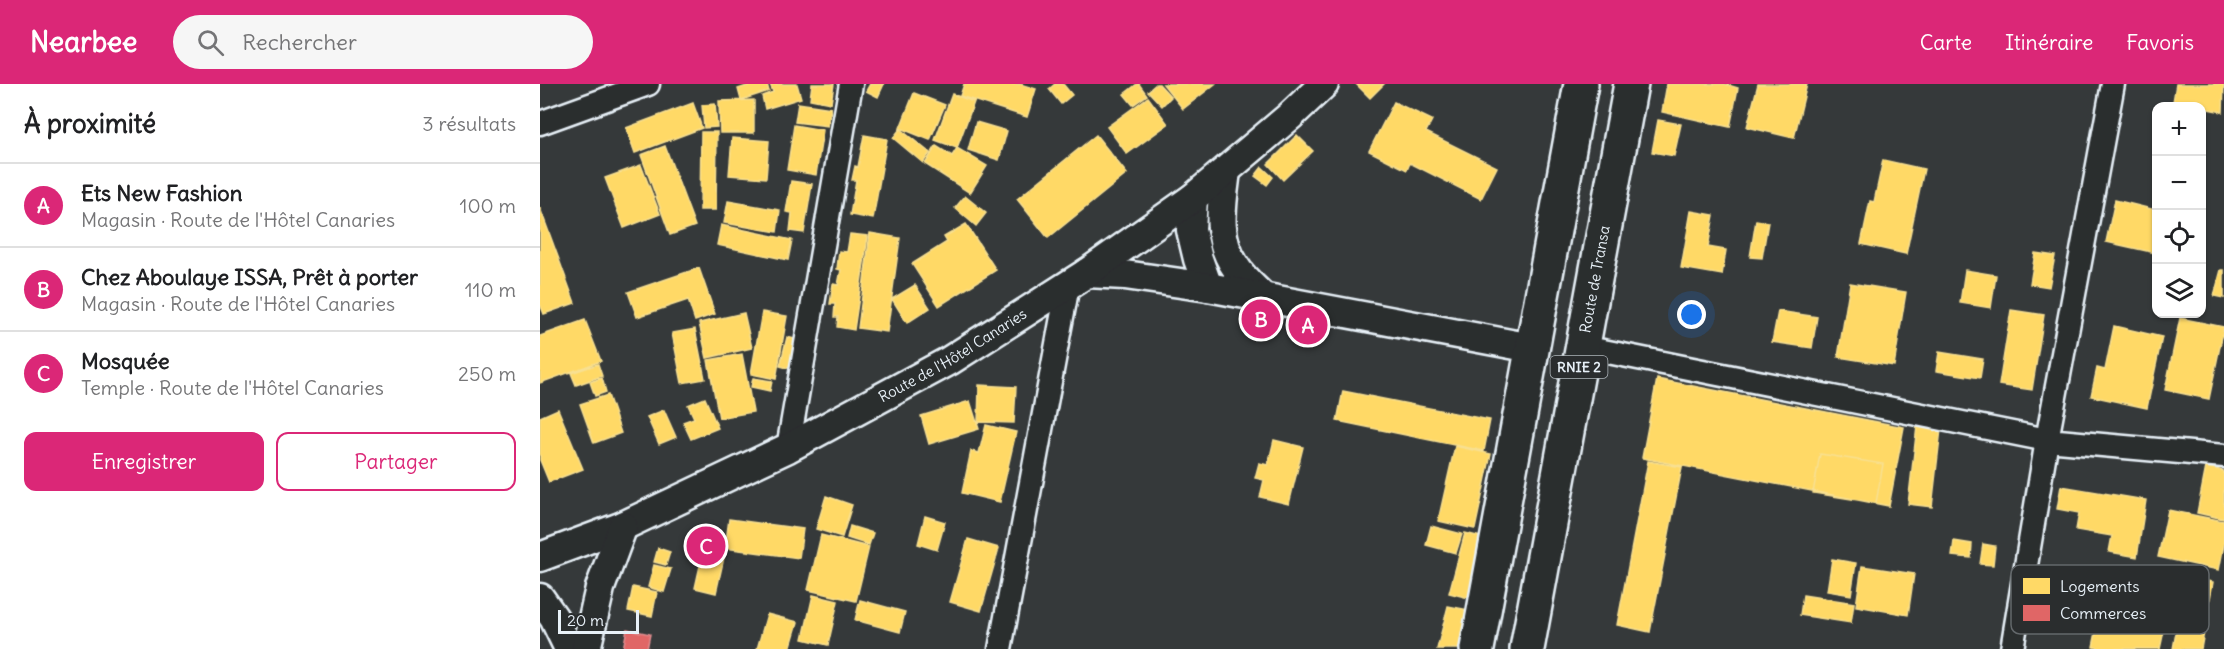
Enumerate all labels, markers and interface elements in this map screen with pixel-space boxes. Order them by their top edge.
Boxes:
search box [173,15,593,69]
text: Nearbee [30,24,137,60]
icon: search [194,26,227,59]
text: Rechercher [242,28,357,56]
text: Carte [1920,29,1972,56]
text: Itinéraire [2005,29,2093,56]
text: Favoris [2126,29,2194,56]
map controls [2152,102,2206,318]
button: + [2152,102,2206,156]
text: À proximité [24,107,156,140]
text: 3 résultats [422,111,516,136]
button: − [2152,156,2206,210]
text: Ets New Fashion [81,179,242,207]
text: A [37,193,50,218]
text: 100 m [459,193,516,218]
text: Magasin · Route de l'Hôtel Canaries [81,207,395,232]
button: locate [2152,210,2206,264]
street label: Route de Transa [1575,223,1614,334]
text: Chez Aboulaye ISSA, Prêt à porter [81,263,418,291]
button: layers [2152,264,2206,318]
text: B [37,277,50,302]
text: 110 m [465,277,516,302]
text: Magasin · Route de l'Hôtel Canaries [81,291,395,316]
pin: B [1242,296,1280,342]
your location [1677,300,1706,329]
pin: A [1288,302,1328,348]
street label: Route de l'Hôtel Canaries [875,304,1030,406]
text: Mosquée [81,347,170,375]
road number: RNIE 2 [1550,356,1608,378]
text: C [37,361,50,386]
text: 250 m [458,361,516,386]
text: Temple · Route de l'Hôtel Canaries [81,375,384,400]
button: Enregistrer [24,432,264,491]
button: Partager [276,432,516,491]
pin: C [686,524,726,568]
legend [2011,565,2209,634]
text: Logements [2060,576,2140,596]
text: Commerces [2060,603,2146,623]
scale bar [558,607,639,634]
text: 20 m [567,610,604,630]

